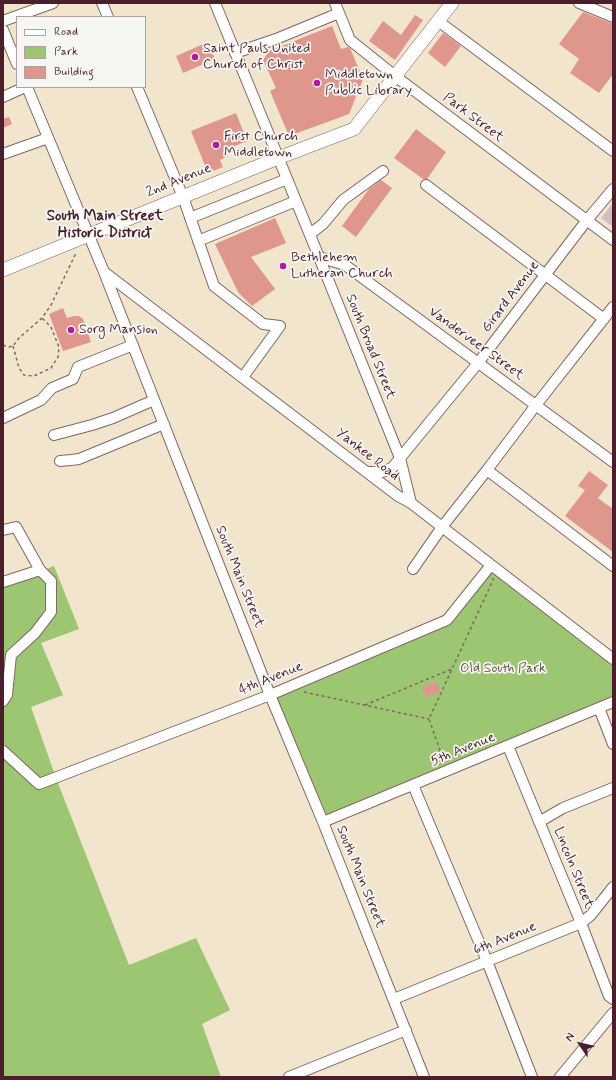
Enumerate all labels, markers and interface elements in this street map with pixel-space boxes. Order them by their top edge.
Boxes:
legend [16,16,146,88]
text: Road [54,24,78,40]
place label: Saint Pauls United Church of Christ [203,41,310,74]
text: Park [54,44,78,60]
marker: Saint Pauls United Church of Christ [190,52,200,62]
text: Building [54,64,94,80]
place label: Middletown Public Library [325,67,412,100]
marker: Middletown Public Library [312,78,322,88]
street label: Park Street [439,90,507,146]
place label: First Church Middletown [224,129,298,162]
marker: First Church Middletown [211,140,221,150]
street label: 2nd Avenue [144,160,214,202]
district label: South Main Street Historic District [47,208,163,243]
place label: Bethlehem Lutheran Church [291,250,392,282]
street label: Girard Avenue [479,258,543,336]
marker: Bethlehem Lutheran Church [278,261,288,271]
street label: South Broad Street [341,292,399,402]
street label: Vanderveer Street [425,304,527,384]
place label: Sorg Mansion [79,322,158,338]
marker: Sorg Mansion [66,325,76,335]
street label: Yankee Road [332,425,402,485]
street label: South Main Street [211,523,267,631]
street label: 4th Avenue [237,659,305,699]
park label: Old South Park [460,661,546,677]
street label: 5th Avenue [428,730,498,770]
street label: South Main Street [332,823,388,931]
street label: Lincoln Street [549,825,597,911]
street label: 6th Avenue [471,919,539,959]
north arrow [560,1024,600,1064]
text: N [562,1030,578,1044]

